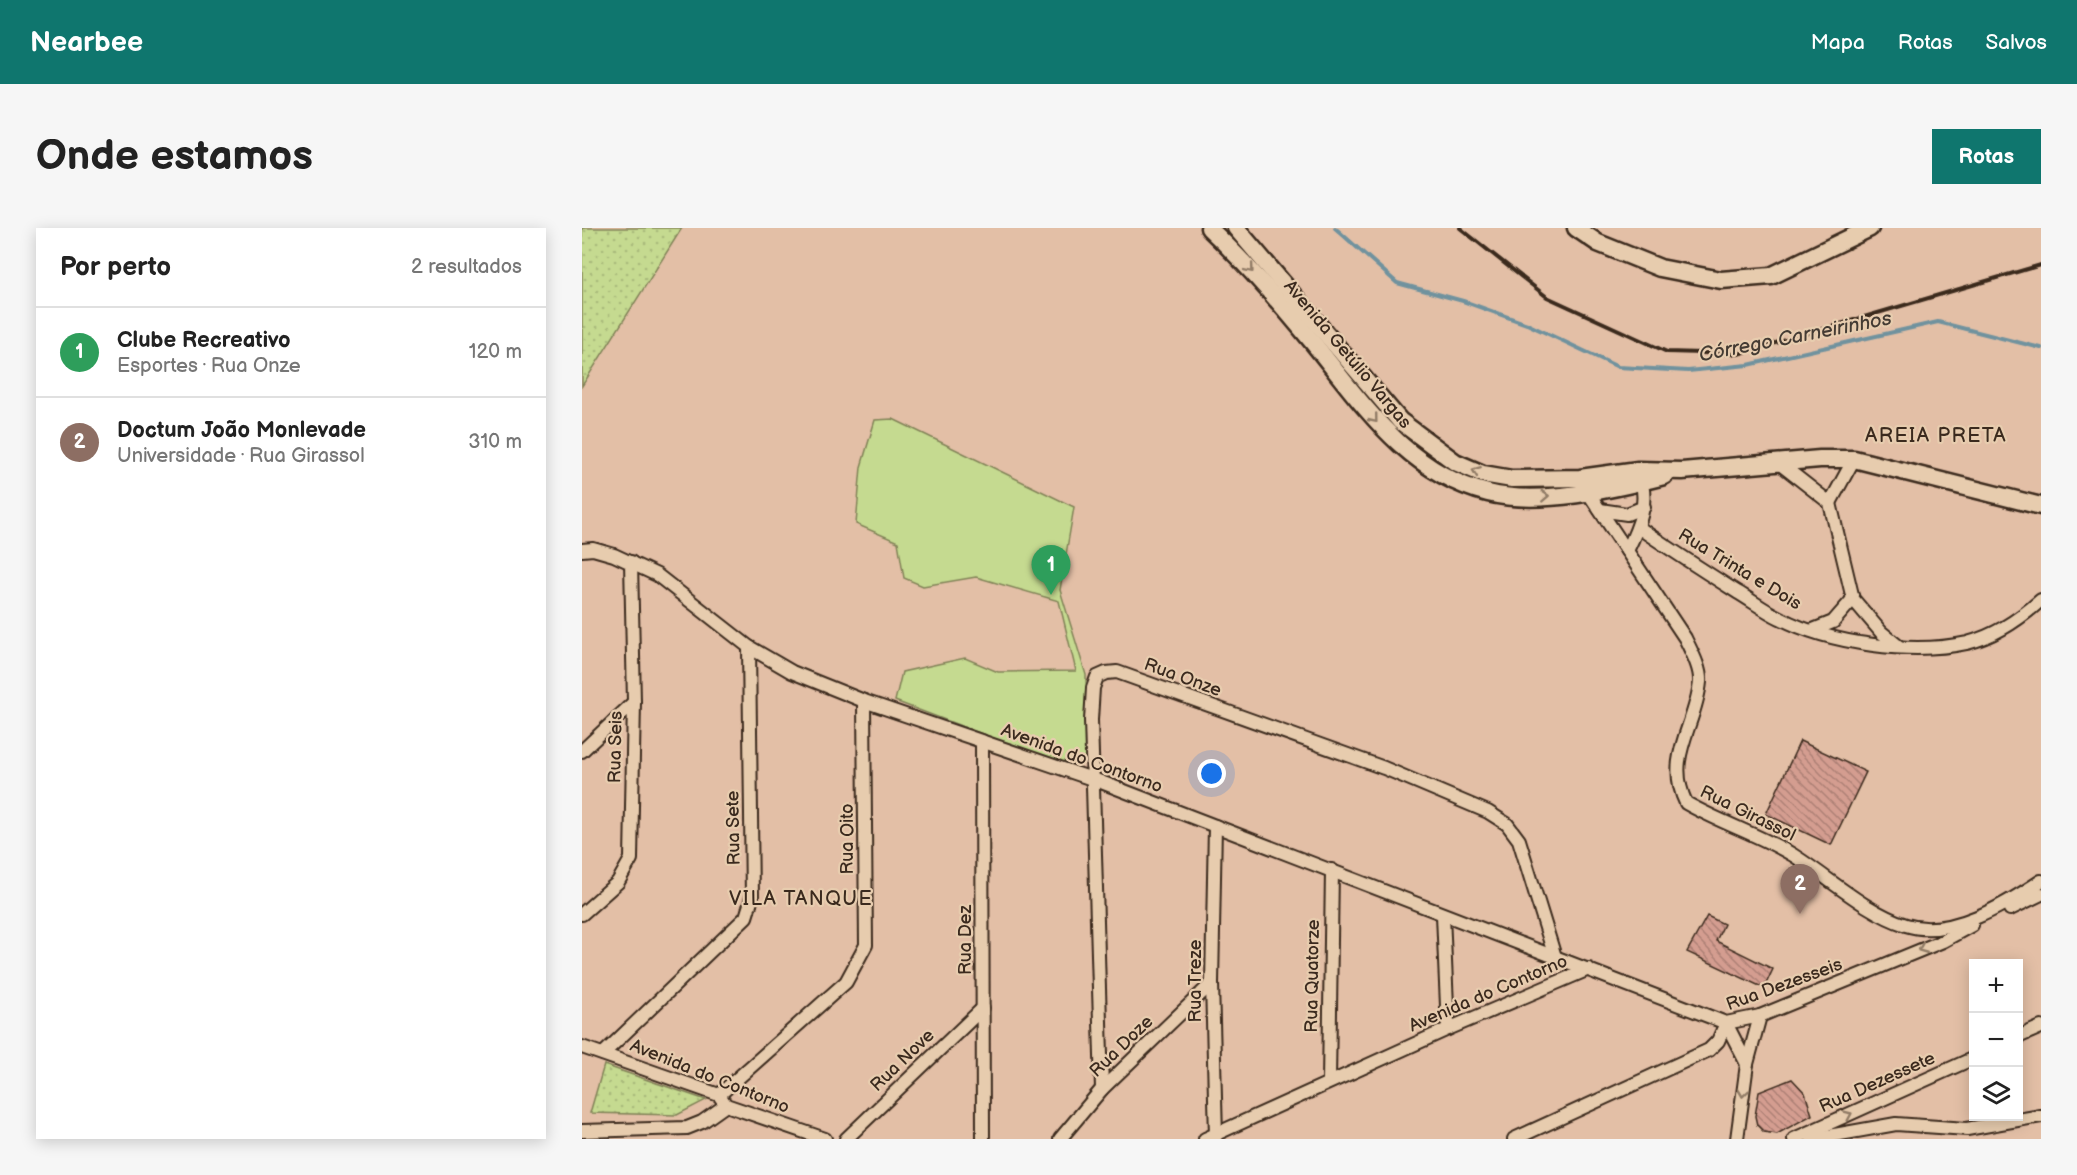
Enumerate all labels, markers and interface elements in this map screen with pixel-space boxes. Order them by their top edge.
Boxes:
text: Nearbee [30,26,143,59]
text: Mapa [1811,30,1865,55]
text: Rotas [1898,30,1953,55]
text: Salvos [1986,30,2047,55]
button: Rotas [1932,129,2041,184]
text: Onde estamos [36,131,313,182]
text: Por perto [60,252,171,283]
text: 2 resultados [411,255,522,279]
one-way arrow [1243,262,1254,273]
street label: Avenida Getúlio Vargas [1279,276,1416,433]
water label: Córrego Carneirinhos [1697,307,1894,367]
text: Clube Recreativo [117,327,291,354]
text: 1 [75,340,84,364]
text: 120 m [469,340,522,364]
text: Esportes · Rua Onze [117,354,301,378]
one-way arrow [1367,412,1378,423]
text: Doctum João Monlevade [117,417,366,444]
district label: AREIA PRETA [1865,424,2007,448]
text: 2 [74,430,85,454]
text: 310 m [468,430,522,454]
text: Universidade · Rua Girassol [117,444,365,468]
one-way arrow [1471,466,1482,478]
one-way arrow [1541,489,1550,502]
street label: Rua Trinta e Dois [1674,524,1805,614]
pin: 1 [1032,546,1070,595]
street label: Rua Onze [1141,654,1225,701]
street label: Rua Seis [604,711,627,783]
street label: Avenida do Contorno [998,720,1165,797]
your location [1197,759,1226,788]
street label: Rua Girassol [1696,781,1799,846]
street label: Rua Sete [722,790,745,866]
street label: Rua Oito [837,803,858,875]
pin: 2 [1780,864,1820,914]
district label: VILA TANQUE [729,887,873,911]
street label: Rua Dez [955,905,976,975]
street label: Rua Quatorze [1301,919,1324,1033]
street label: Rua Treze [1185,939,1206,1023]
one-way arrow [1917,942,1928,954]
street label: Avenida do Contorno [1406,951,1571,1036]
street label: Rua Dezesseis [1723,954,1845,1015]
map controls [1969,959,2023,1121]
button: + [1969,959,2023,1013]
street label: Rua Doze [1085,1011,1158,1082]
button: − [1969,1013,2023,1067]
street label: Rua Nove [866,1025,939,1096]
street label: Avenida do Contorno [627,1035,793,1118]
street label: Rua Dezessete [1816,1047,1939,1117]
button: layers [1969,1067,2023,1121]
one-way arrow [1738,1089,1750,1098]
one-way arrow [1841,1110,1852,1122]

